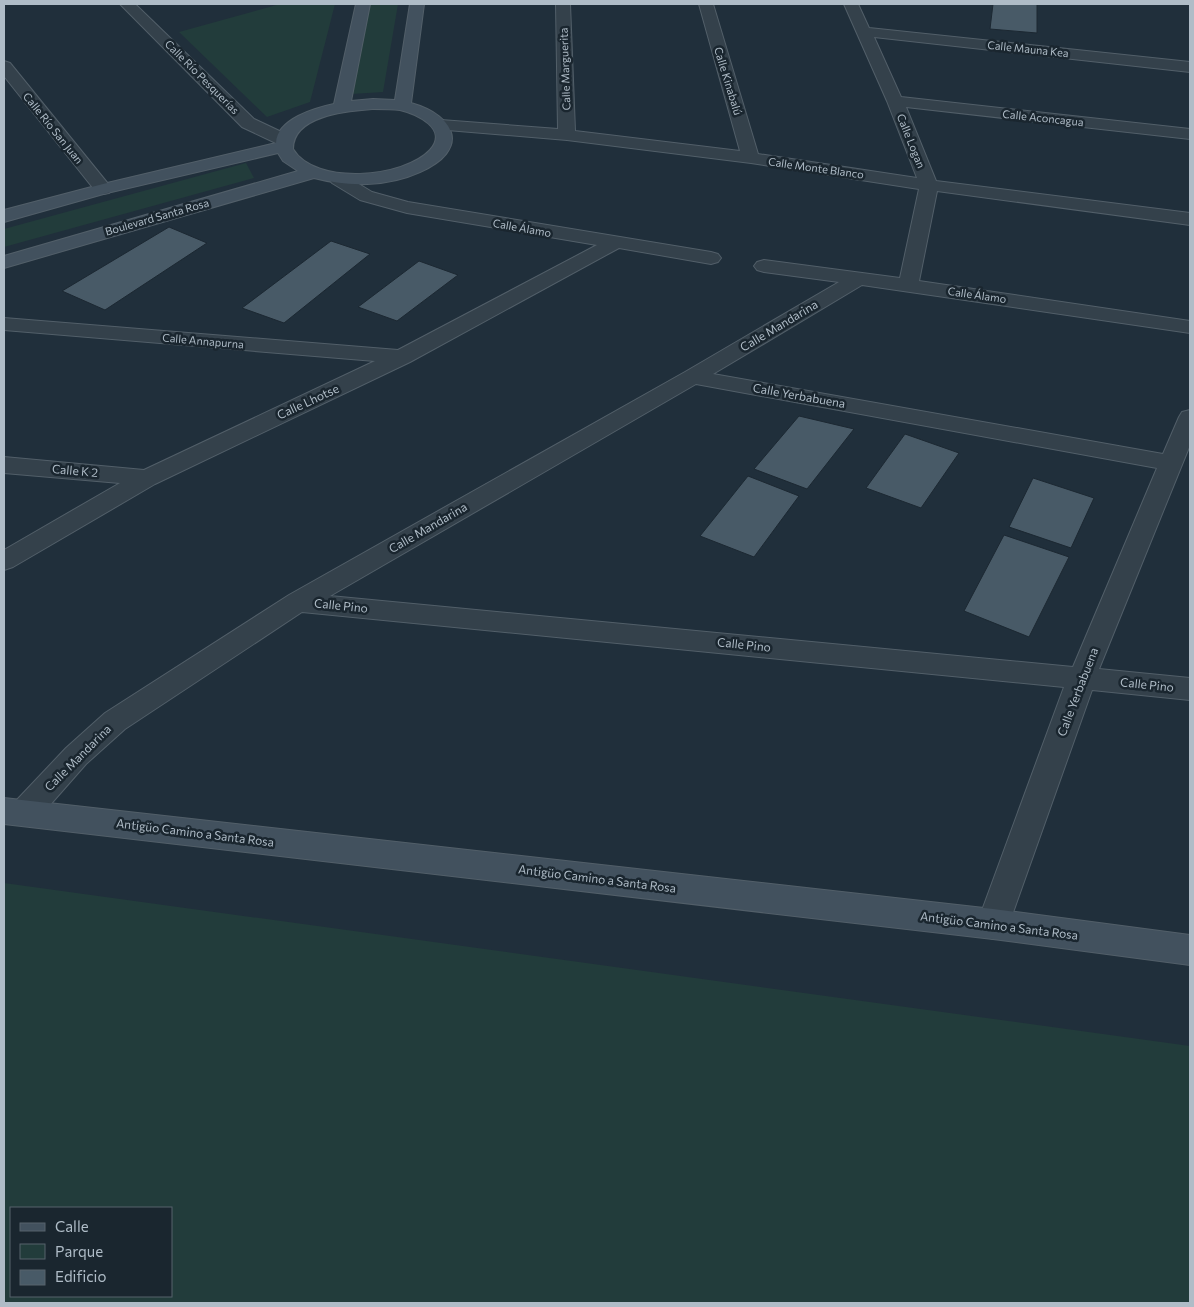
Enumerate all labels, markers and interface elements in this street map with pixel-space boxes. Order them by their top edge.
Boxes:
street label: Calle Marguerita [557,27,572,111]
street label: Calle Río Pesquerías [163,37,242,116]
street label: Calle Mauna Kea [987,38,1069,59]
street label: Calle Kinabalú [712,45,745,116]
street label: Calle Río San Juan [20,90,86,166]
street label: Calle Aconcagua [1002,107,1084,128]
street label: Calle Logan [895,112,928,170]
street label: Calle Monte Blanco [767,154,865,181]
street label: Boulevard Santa Rosa [103,195,210,238]
street label: Calle Álamo [492,215,553,239]
street label: Calle Álamo [947,283,1008,305]
street label: Calle Mandarina [737,296,820,354]
street label: Calle Annapurna [162,330,244,351]
street label: Calle Yerbabuena [752,380,847,410]
street label: Calle Lhotse [274,381,341,422]
street label: Calle K 2 [51,461,99,479]
street label: Calle Mandarina [386,499,469,555]
street label: Calle Pino [314,595,369,615]
street label: Calle Pino [717,634,772,654]
street label: Calle Yerbabuena [1054,645,1100,738]
street label: Calle Pino [1120,674,1175,694]
street label: Calle Mandarina [41,721,113,793]
street label: Antigüo Camino a Santa Rosa [115,815,275,849]
street label: Antigüo Camino a Santa Rosa [517,861,677,895]
street label: Antigüo Camino a Santa Rosa [919,908,1079,942]
legend [10,1207,172,1297]
text: Calle [55,1217,89,1235]
text: Parque [55,1242,103,1260]
text: Edificio [55,1267,106,1285]

